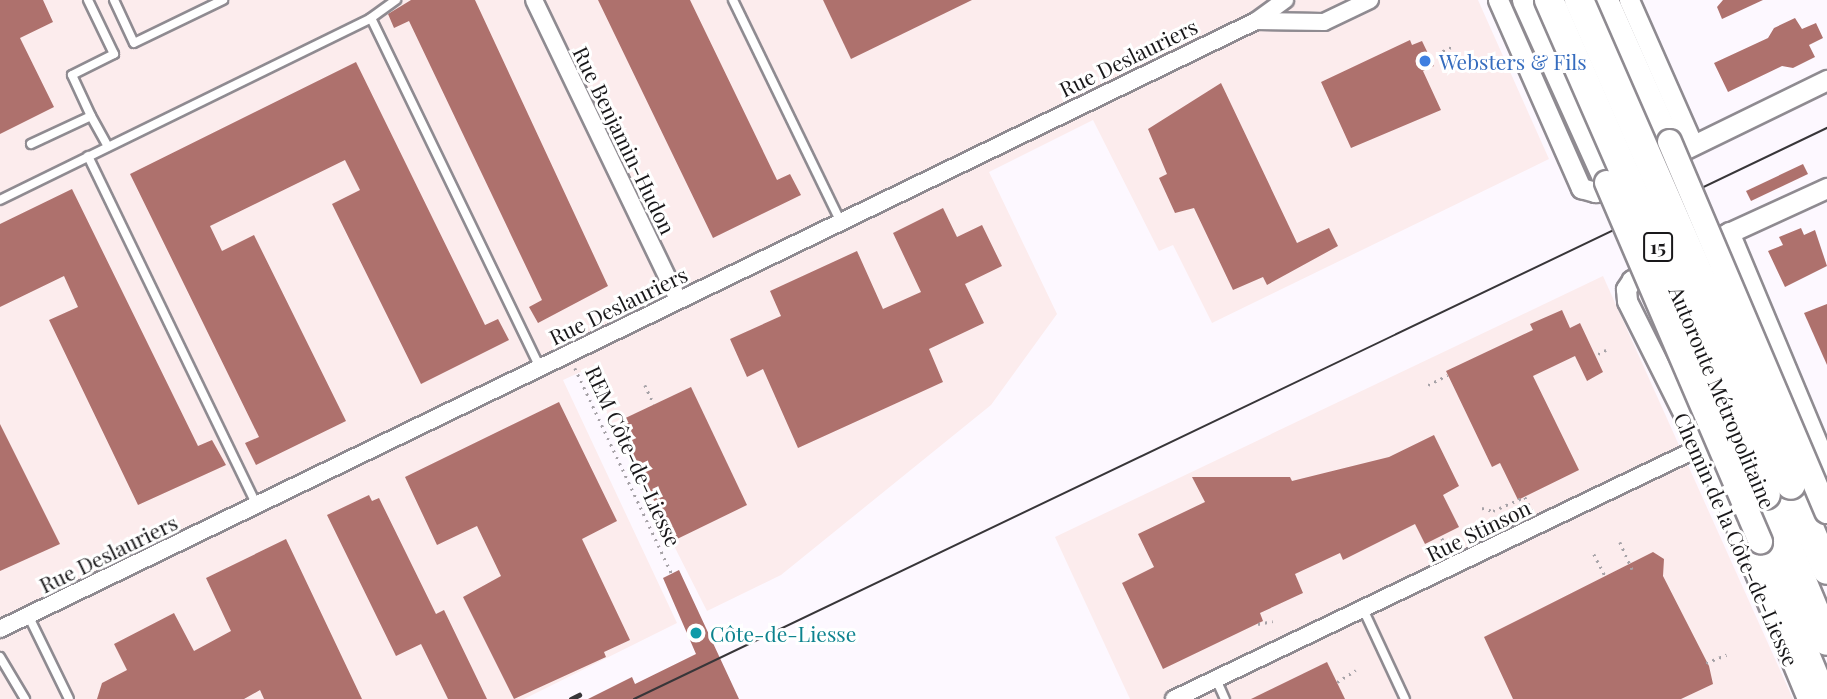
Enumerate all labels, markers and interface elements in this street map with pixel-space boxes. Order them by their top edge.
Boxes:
street label: Rue Deslauriers [1055,13,1201,101]
street label: Rue Benjamin-Hudon [569,42,681,238]
place label: Websters & Fils [1439,48,1587,74]
marker: Websters & Fils [1417,53,1433,69]
road number: 15 [1642,232,1674,262]
street label: Rue Deslauriers [545,261,691,349]
street label: Autoroute Métropolitaine [1665,282,1781,512]
street label: REM Côte-de-Liesse [581,362,687,550]
street label: Chemin de la Côte-de-Liesse [1669,408,1805,670]
street label: Rue Stinson [1422,494,1534,566]
street label: Rue Deslauriers [35,509,181,597]
place label: Côte-de-Liesse [710,620,856,646]
marker: Côte-de-Liesse [688,625,704,641]

